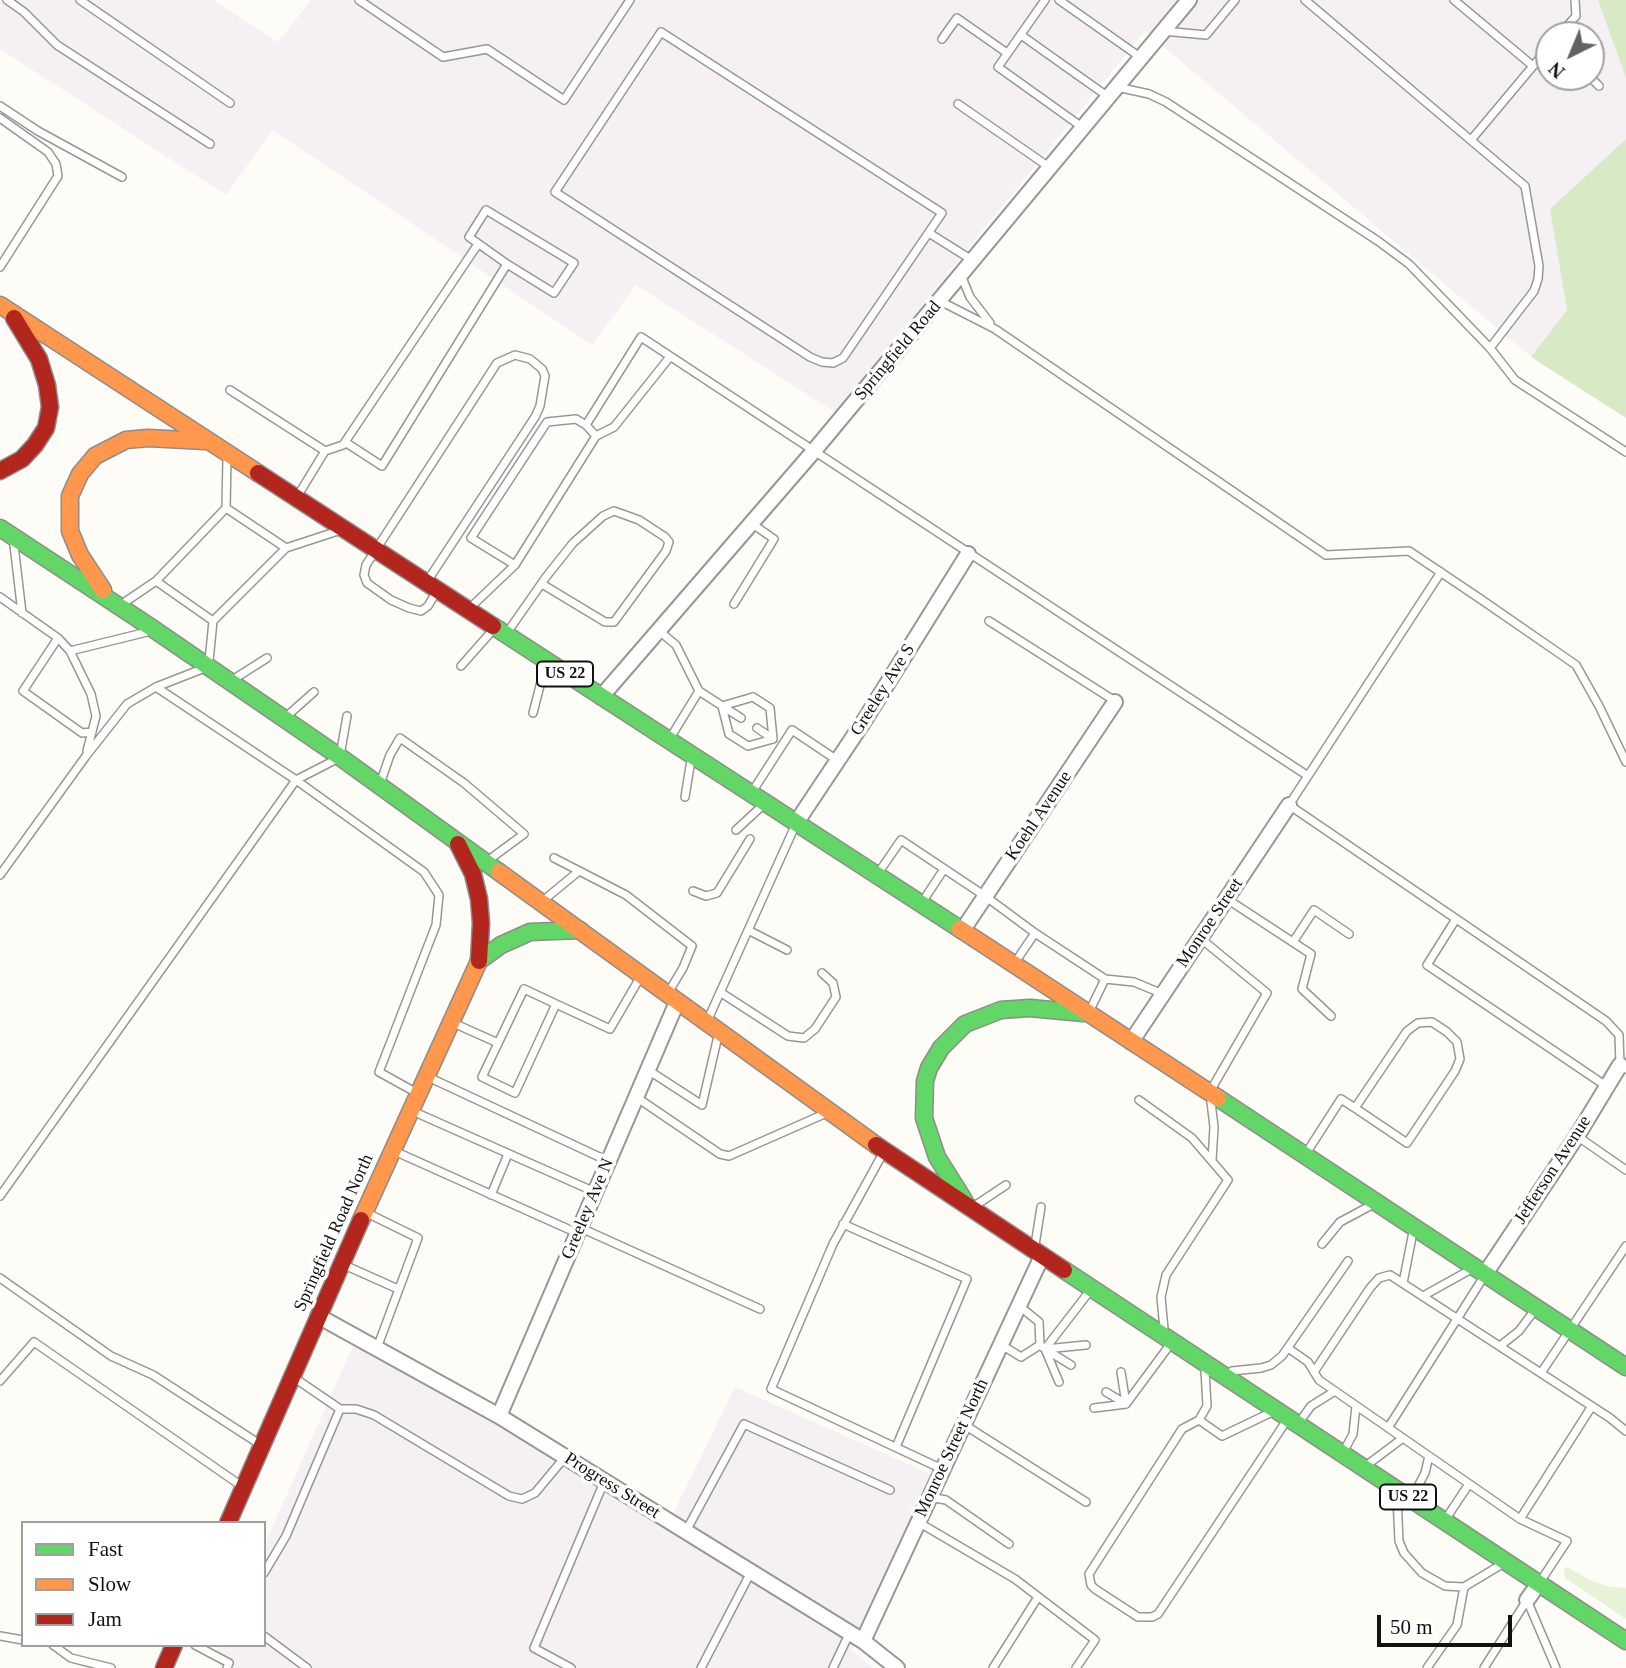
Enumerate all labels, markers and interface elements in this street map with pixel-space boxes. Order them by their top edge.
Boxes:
north arrow [1535,21,1605,91]
text: N [1545,58,1569,83]
street label: Springfield Road [850,297,946,405]
street label: Greeley Ave S [846,640,920,740]
road number: US 22 [537,662,593,687]
street label: Koehl Avenue [1001,767,1077,865]
street label: Monroe Street [1172,874,1248,972]
street label: Jefferson Avenue [1510,1112,1596,1228]
street label: Springfield Road North [290,1151,378,1315]
street label: Greeley Ave N [557,1155,619,1263]
street label: Monroe Street North [911,1375,993,1521]
street label: Progress Street [560,1448,664,1524]
road number: US 22 [1380,1484,1436,1510]
legend [21,1521,266,1647]
text: Fast [88,1537,123,1561]
text: Slow [88,1572,131,1596]
scale bar [1381,1602,1516,1646]
text: Jam [88,1607,122,1631]
text: 50 m [1390,1615,1433,1639]

